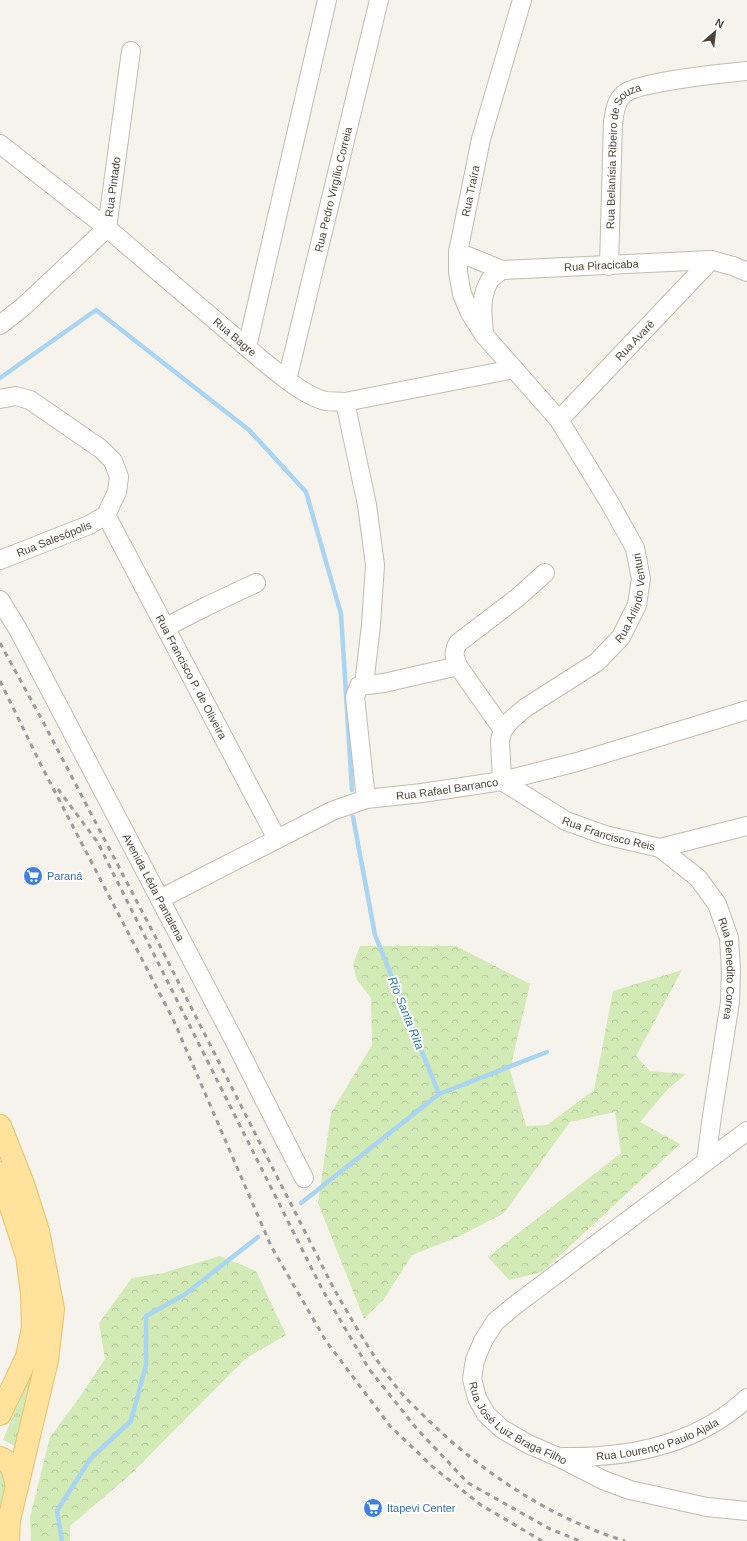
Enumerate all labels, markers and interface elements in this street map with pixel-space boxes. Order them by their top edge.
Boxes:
north arrow [695,12,735,52]
text: N [713,16,726,30]
street label: Rua Belanísia Ribeiro de Souza [604,81,643,229]
street label: Rua Pedro Virgílio Correia [312,125,354,253]
street label: Rua Pintado [103,156,123,218]
street label: Rua Traíra [459,163,482,218]
street label: Rua Piracicaba [564,257,640,273]
street label: Rua Bagre [211,315,259,359]
street label: Rua Avaré [613,318,657,363]
street label: Rua Salesópolis [15,518,94,559]
street label: Rua Arlindo Venturi [613,552,647,645]
street label: Rua Francisco P. de Oliveira [154,613,230,742]
street label: Rua Rafael Barranco [395,776,499,802]
street label: Rua Francisco Reis [561,814,657,853]
street label: Avenida Lêda Pantalena [121,832,187,944]
supermarket icon: Paraná [22,865,44,887]
place label: Paraná [47,870,83,882]
street label: Rua Benedito Correa [716,916,737,1022]
water label: Rio Santa Rita [385,975,427,1052]
street label: Rua José Luiz Braga Filho [467,1380,569,1467]
street label: Rua Lourenço Paulo Ajala [596,1415,721,1462]
supermarket icon: Itapevi Center [362,1497,384,1519]
place label: Itapevi Center [387,1502,456,1514]

